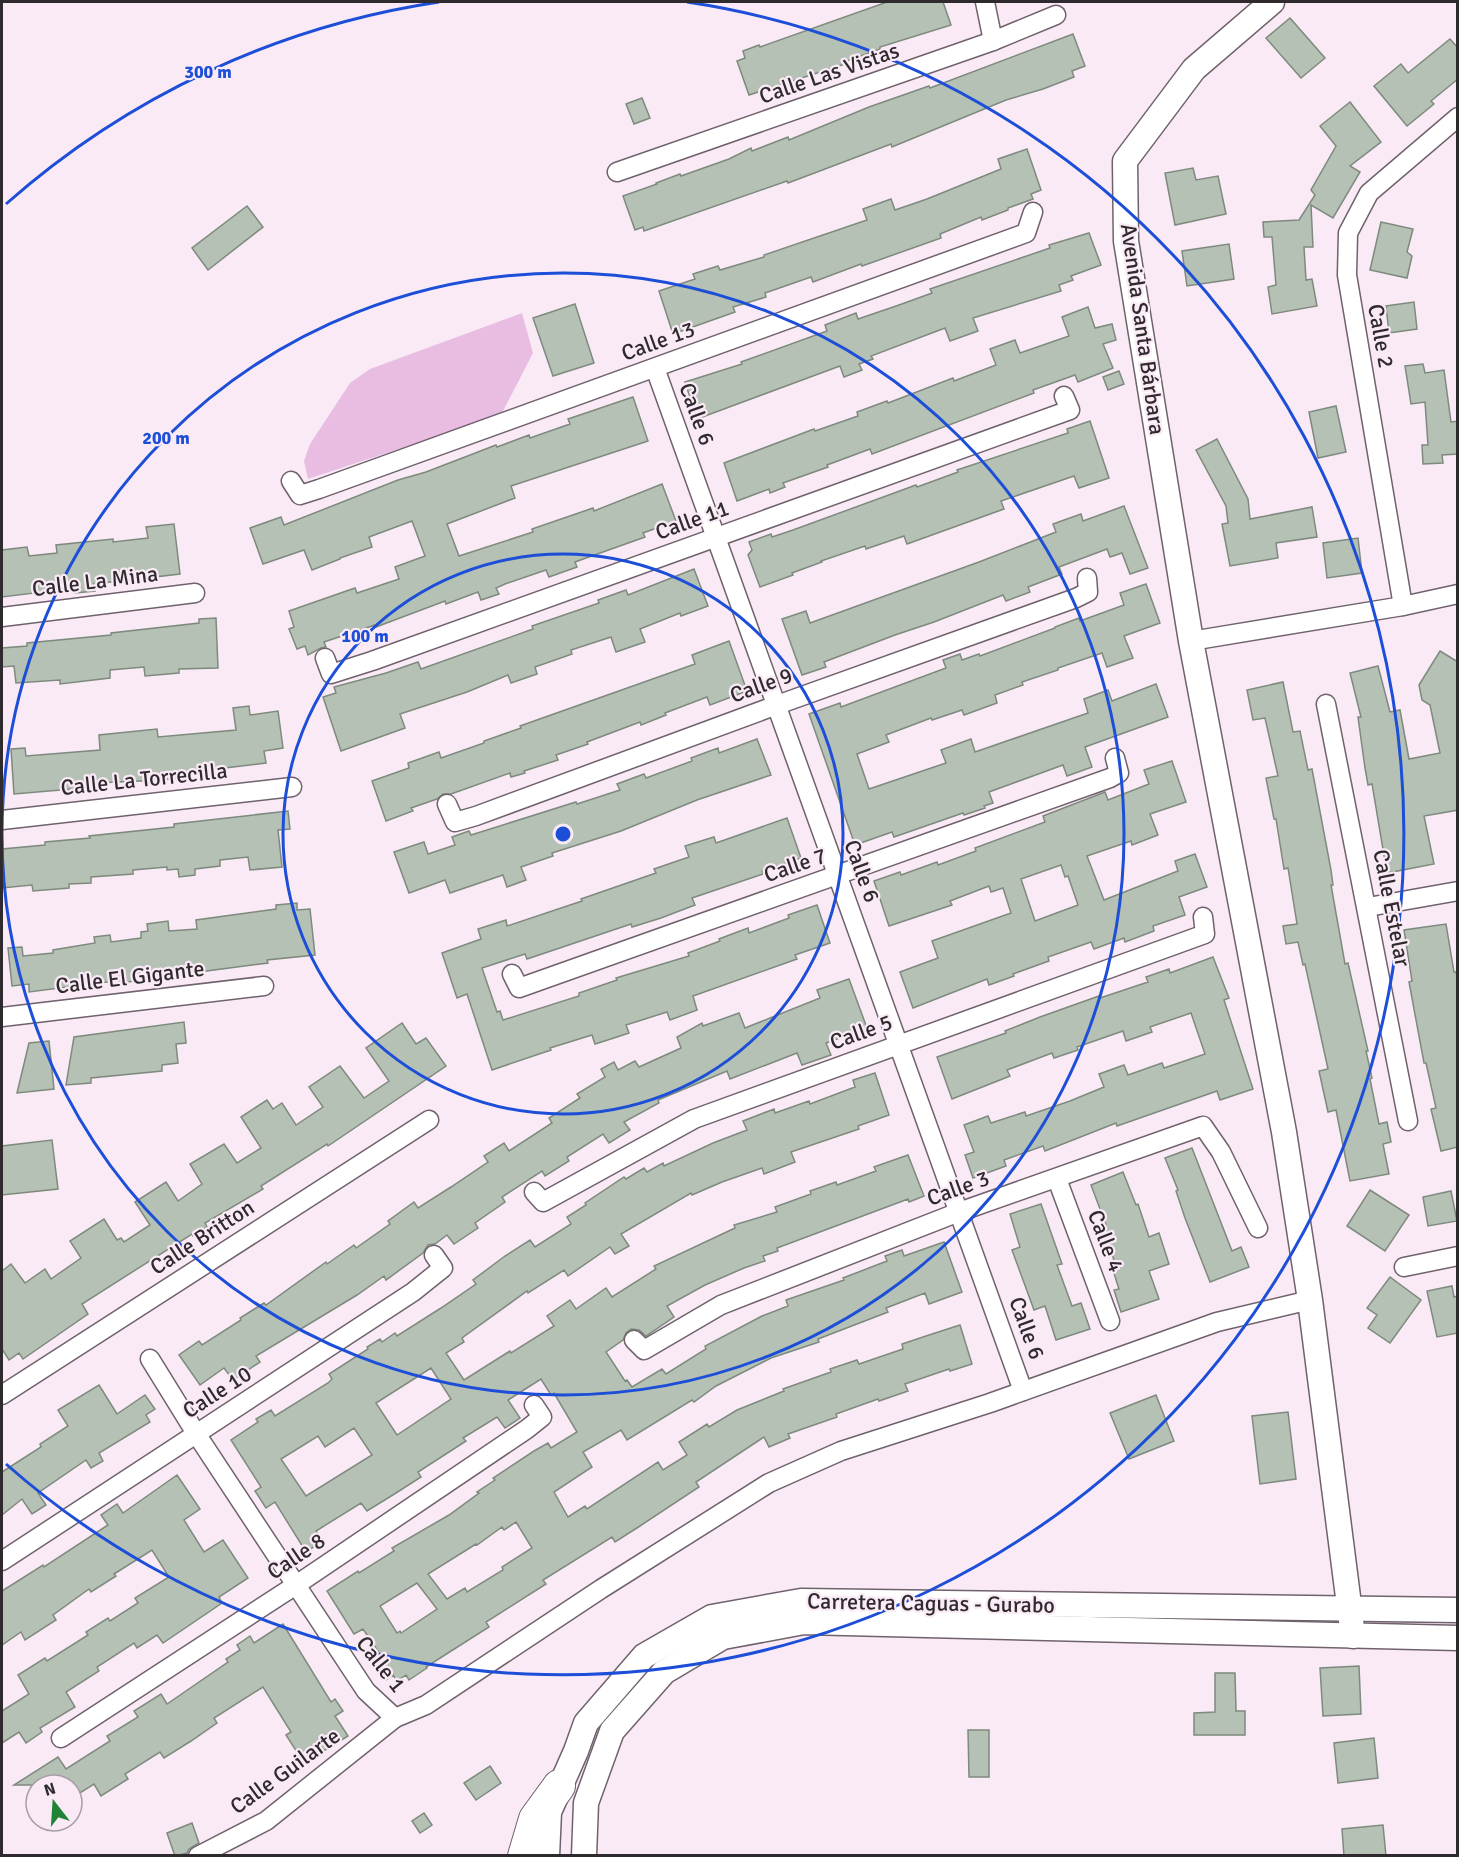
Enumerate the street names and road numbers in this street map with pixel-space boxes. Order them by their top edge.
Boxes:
street label: Calle Las Vistas [755,36,903,110]
street label: Avenida Santa Bárbara [1115,222,1171,436]
street label: Calle 2 [1362,302,1400,370]
street label: Calle 13 [618,315,698,367]
street label: Calle 6 [673,379,721,449]
street label: Calle 11 [652,494,732,546]
street label: Calle La Mina [30,560,160,602]
street label: Calle 9 [726,661,796,709]
street label: Calle La Torrecilla [59,757,229,801]
street label: Calle 6 [838,836,886,906]
street label: Calle 7 [760,842,830,888]
street label: Calle Estelar [1367,847,1417,969]
street label: Calle El Gigante [54,954,206,1000]
street label: Calle 5 [826,1008,896,1056]
street label: Calle 3 [923,1164,993,1212]
street label: Calle Britton [145,1193,259,1281]
street label: Calle 4 [1082,1206,1130,1276]
street label: Calle 6 [1003,1293,1051,1363]
street label: Calle 10 [178,1360,256,1424]
street label: Calle 8 [262,1527,330,1585]
street label: Carretera Caguas - Gurabo [807,1587,1055,1619]
street label: Calle 1 [351,1630,411,1698]
street label: Calle Guilarte [225,1722,345,1820]

